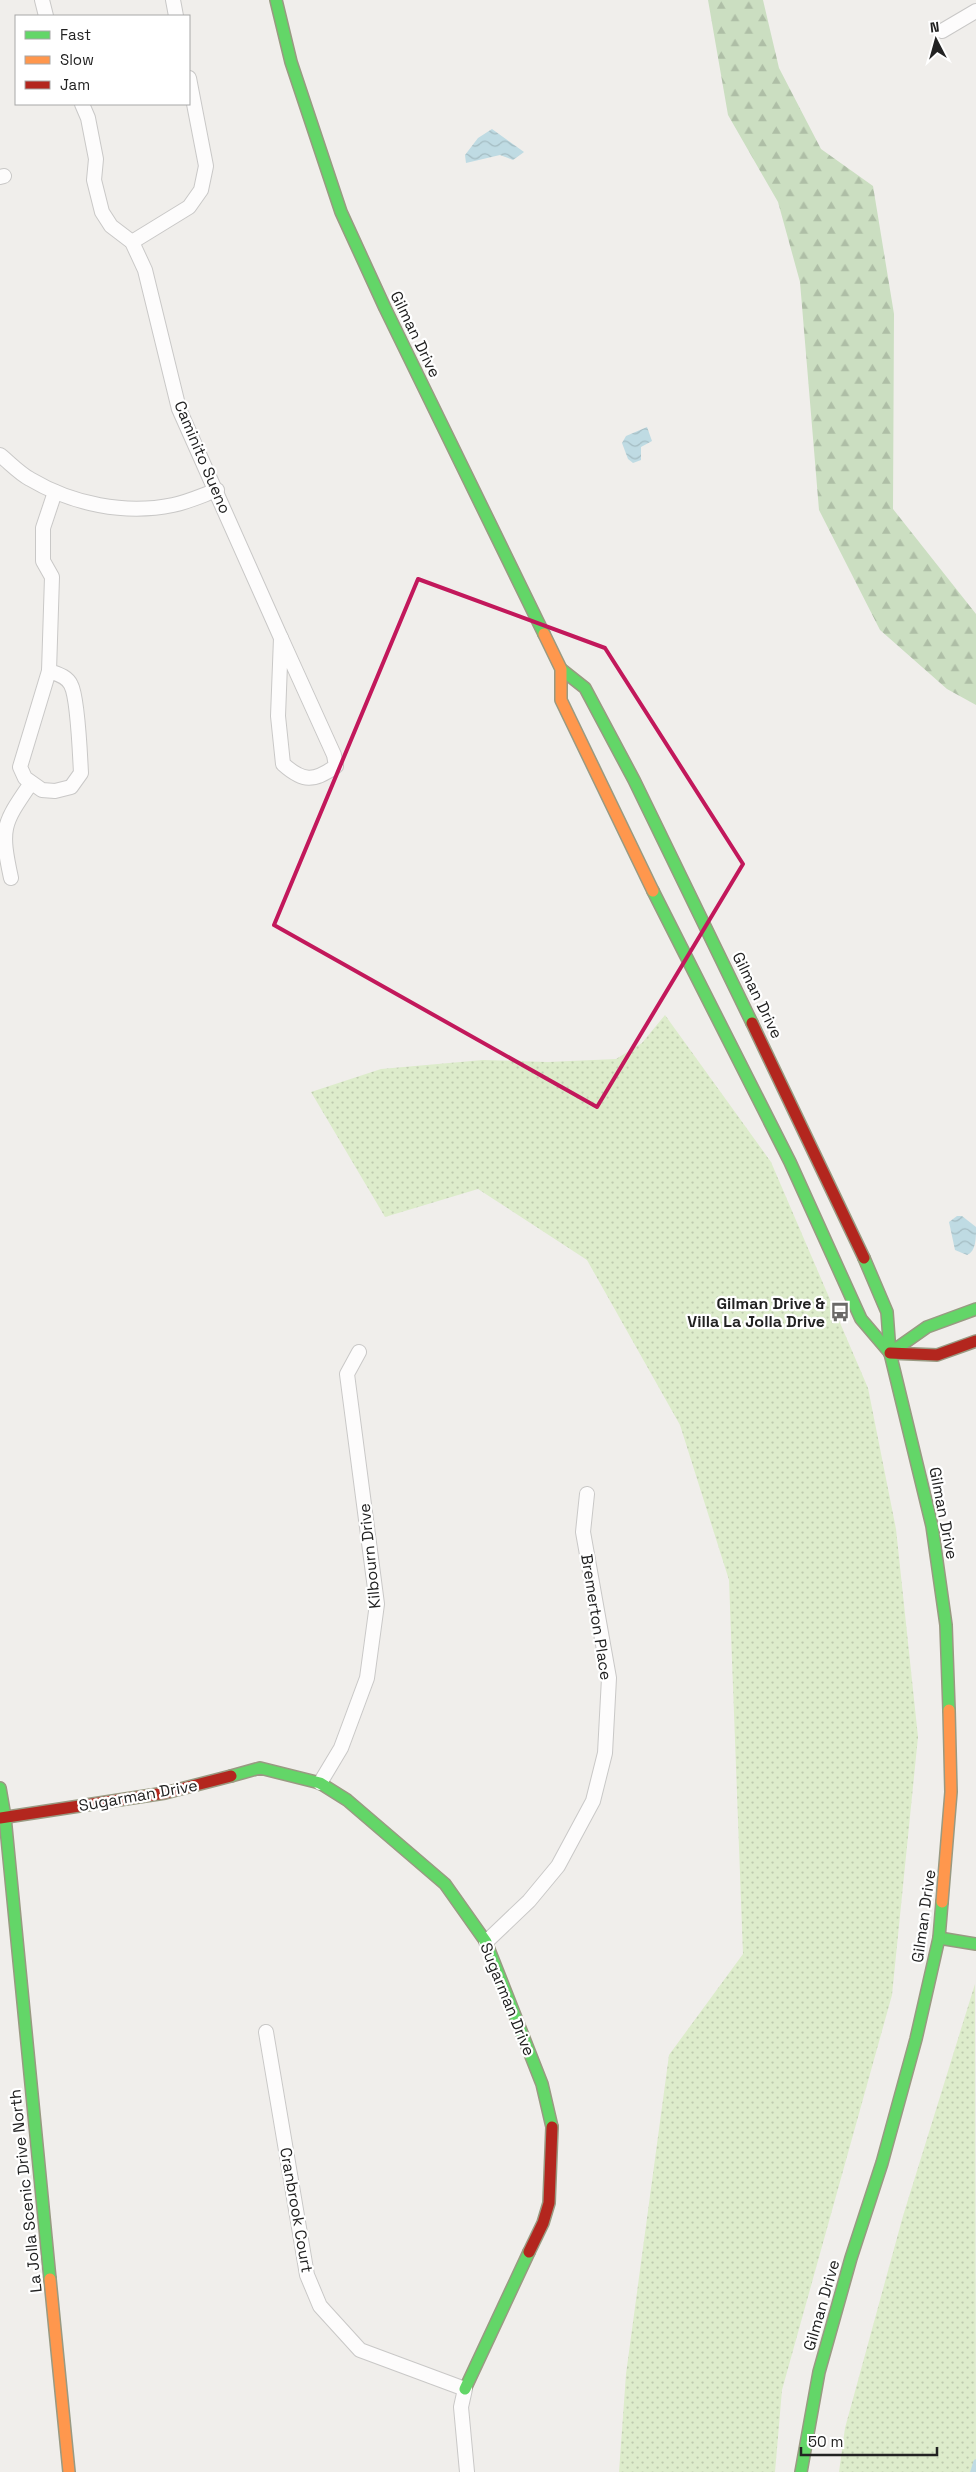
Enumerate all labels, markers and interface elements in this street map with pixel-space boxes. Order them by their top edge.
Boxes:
legend [15,15,190,105]
north arrow [911,15,961,65]
text: N [929,18,940,37]
text: Fast [60,25,91,44]
text: Slow [60,50,94,69]
text: Jam [60,75,90,94]
street label: Gilman Drive [386,288,446,381]
street label: Caminito Sueno [169,398,236,517]
street label: Gilman Drive [728,949,788,1042]
place label: Gilman Drive & Villa La Jolla Drive [687,1293,826,1332]
bus stop icon: Gilman Drive & Villa La Jolla Drive [829,1301,851,1323]
street label: Gilman Drive [924,1465,963,1561]
street label: Kilbourn Drive [354,1502,385,1610]
street label: Bremerton Place [576,1552,617,1682]
street label: Sugarman Drive [77,1775,199,1816]
street label: Gilman Drive [907,1868,940,1964]
street label: Sugarman Drive [475,1939,540,2059]
street label: La Jolla Scenic Drive North [4,2088,47,2294]
street label: Cranbrook Court [275,2146,318,2274]
street label: Gilman Drive [798,2257,844,2353]
scale bar [801,2424,937,2456]
text: 50 m [808,2432,843,2451]

